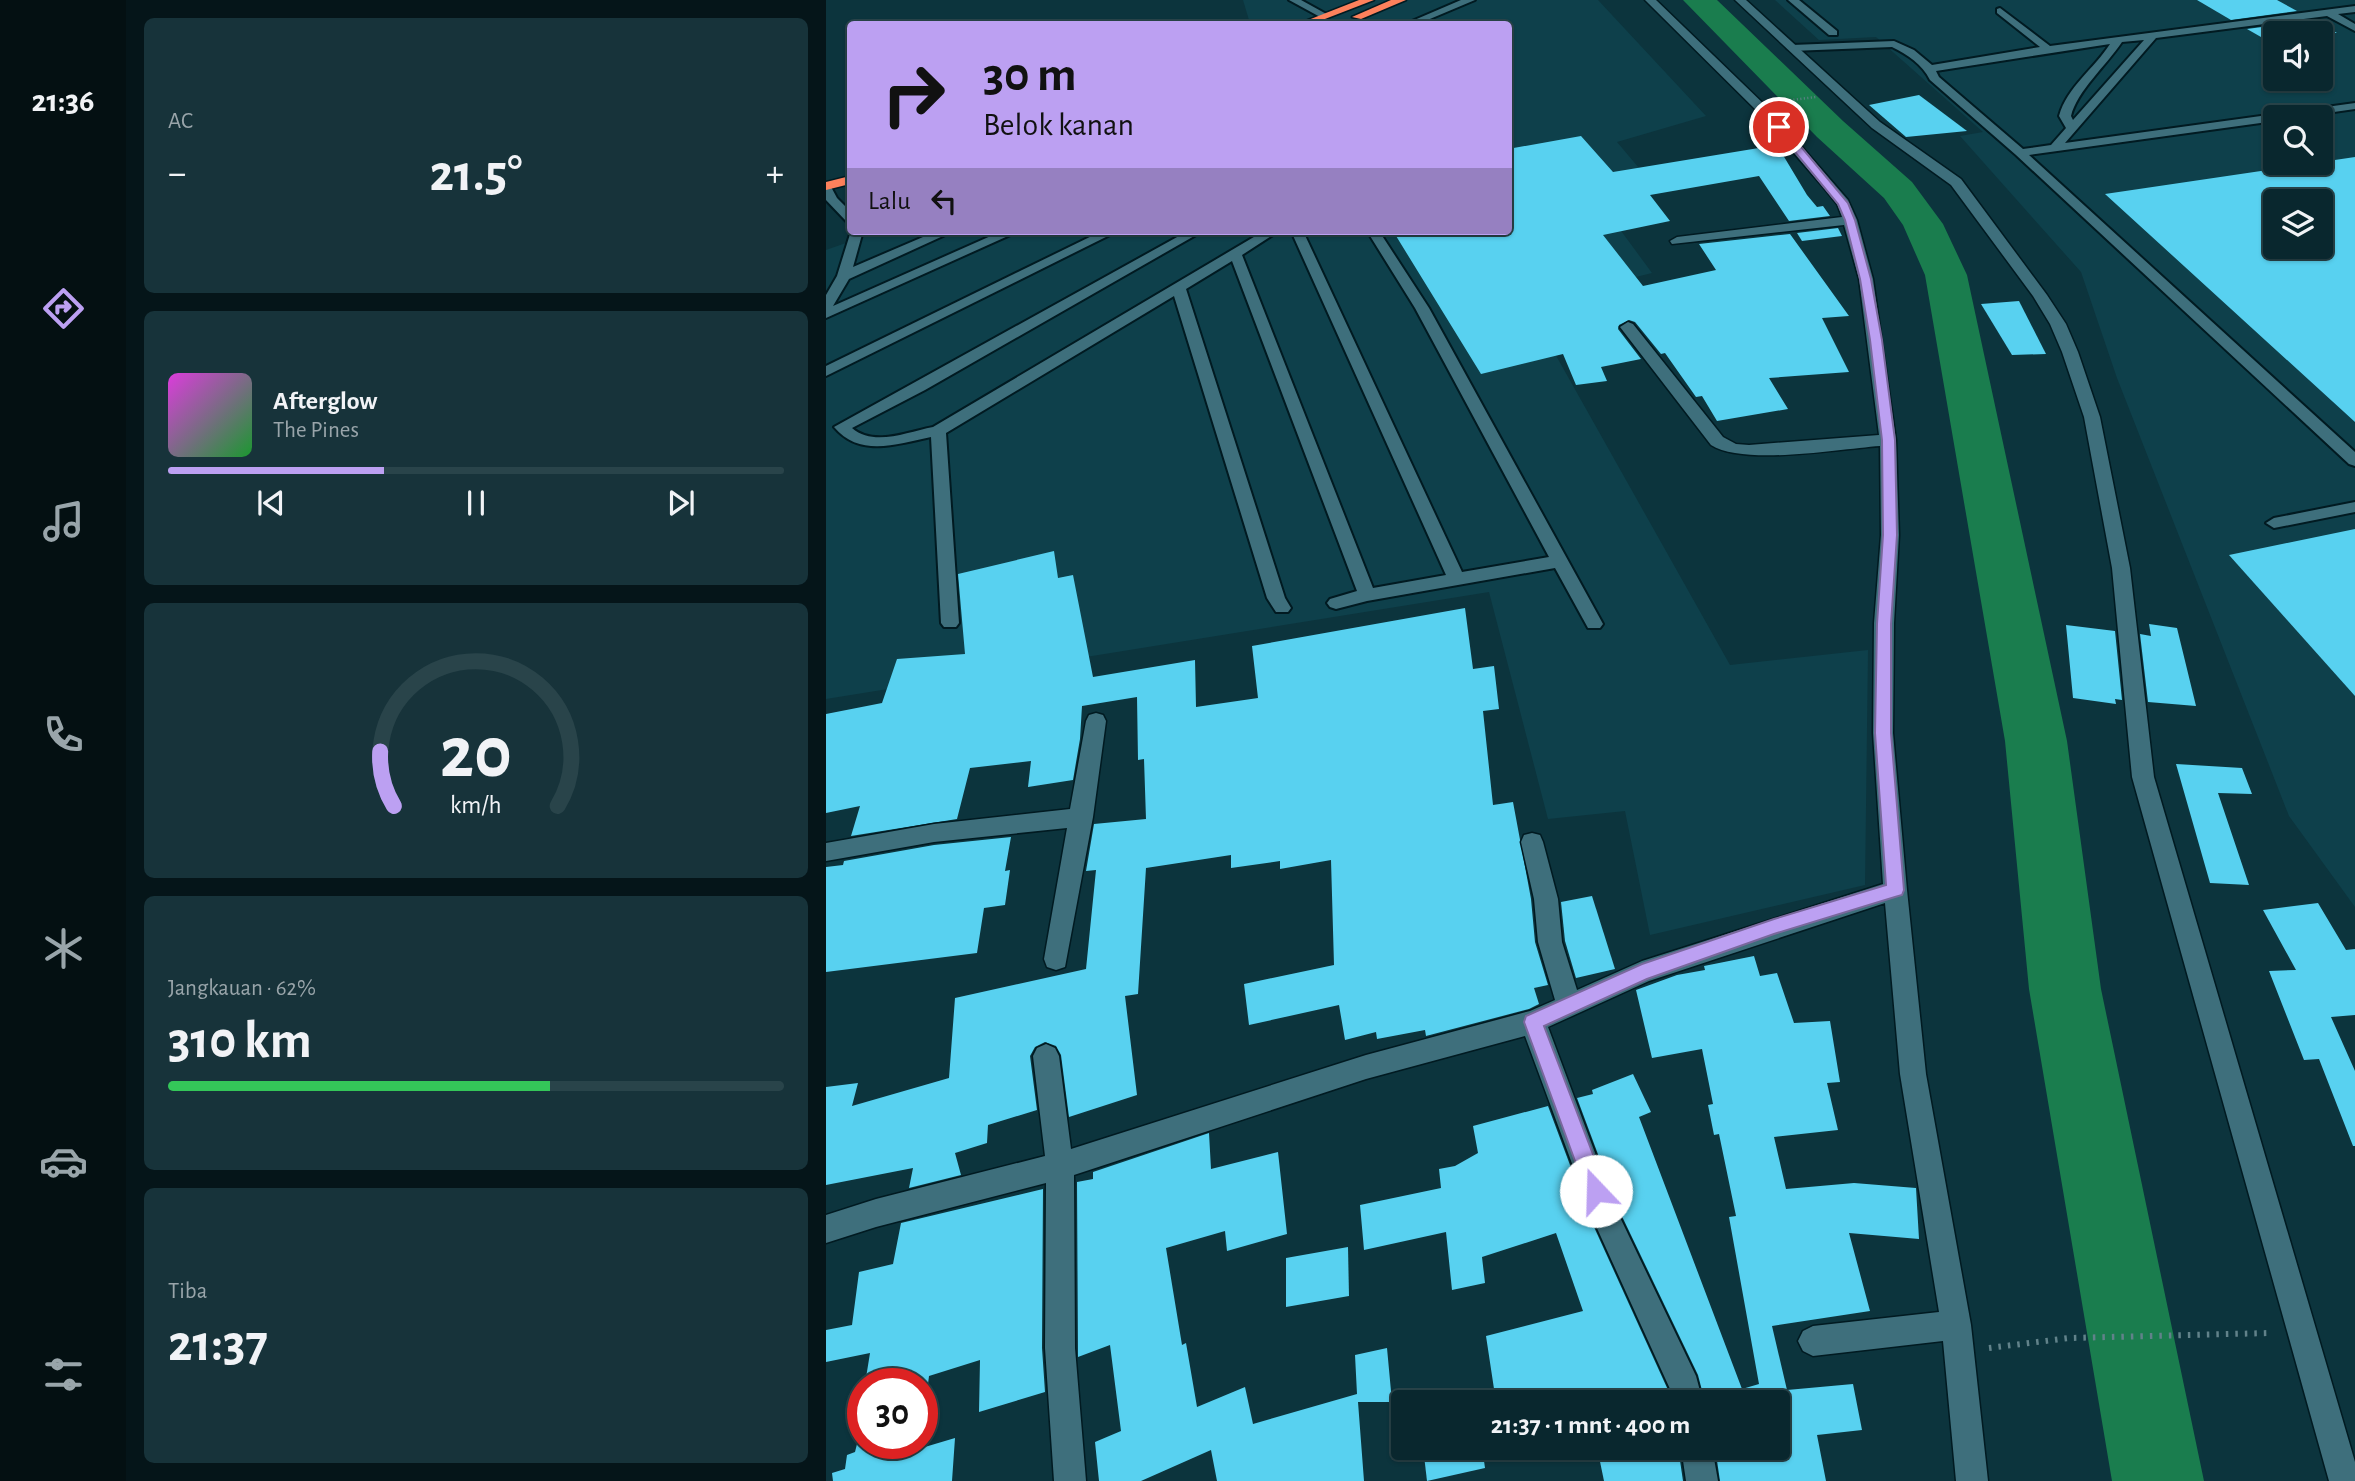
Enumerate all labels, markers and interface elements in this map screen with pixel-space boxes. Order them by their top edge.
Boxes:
map controls [2263,21,2333,259]
button: sound [2263,21,2333,91]
icon: right [868,49,959,140]
text: 30 m [983,51,1077,100]
text: 21:36 [31,85,95,117]
pin [1749,97,1809,157]
button: search [2263,105,2333,175]
icon: arrive [1760,108,1798,146]
text: Belok kanan [983,109,1134,141]
text: AC [168,110,193,133]
text: 21.5° [430,148,522,200]
text: − [168,155,186,193]
text: + [766,155,784,193]
icon: left [925,182,963,220]
text: Lalu [868,188,911,214]
button: layers [2263,189,2333,259]
icon: directions [39,284,88,333]
text: Afterglow [273,388,377,414]
text: The Pines [273,419,359,442]
icon: previous [252,484,290,522]
icon: pause [457,484,495,522]
icon: next [662,484,700,522]
icon: music [39,497,88,546]
icon: phone [39,710,88,759]
text: 20 [440,719,512,792]
text: km/h [450,793,502,818]
icon: climate [39,924,88,973]
text: Jangkauan · 62% [168,977,316,1000]
text: 310 km [168,1015,312,1067]
icon: car [39,1137,88,1186]
position arrow [1559,1154,1633,1228]
text: Tiba [168,1280,207,1303]
text: 21:37 [168,1318,268,1370]
icon: filters [39,1350,88,1399]
speed limit sign: 30 [847,1368,938,1459]
text: 21:37 · 1 mnt · 400 m [1491,1412,1690,1438]

